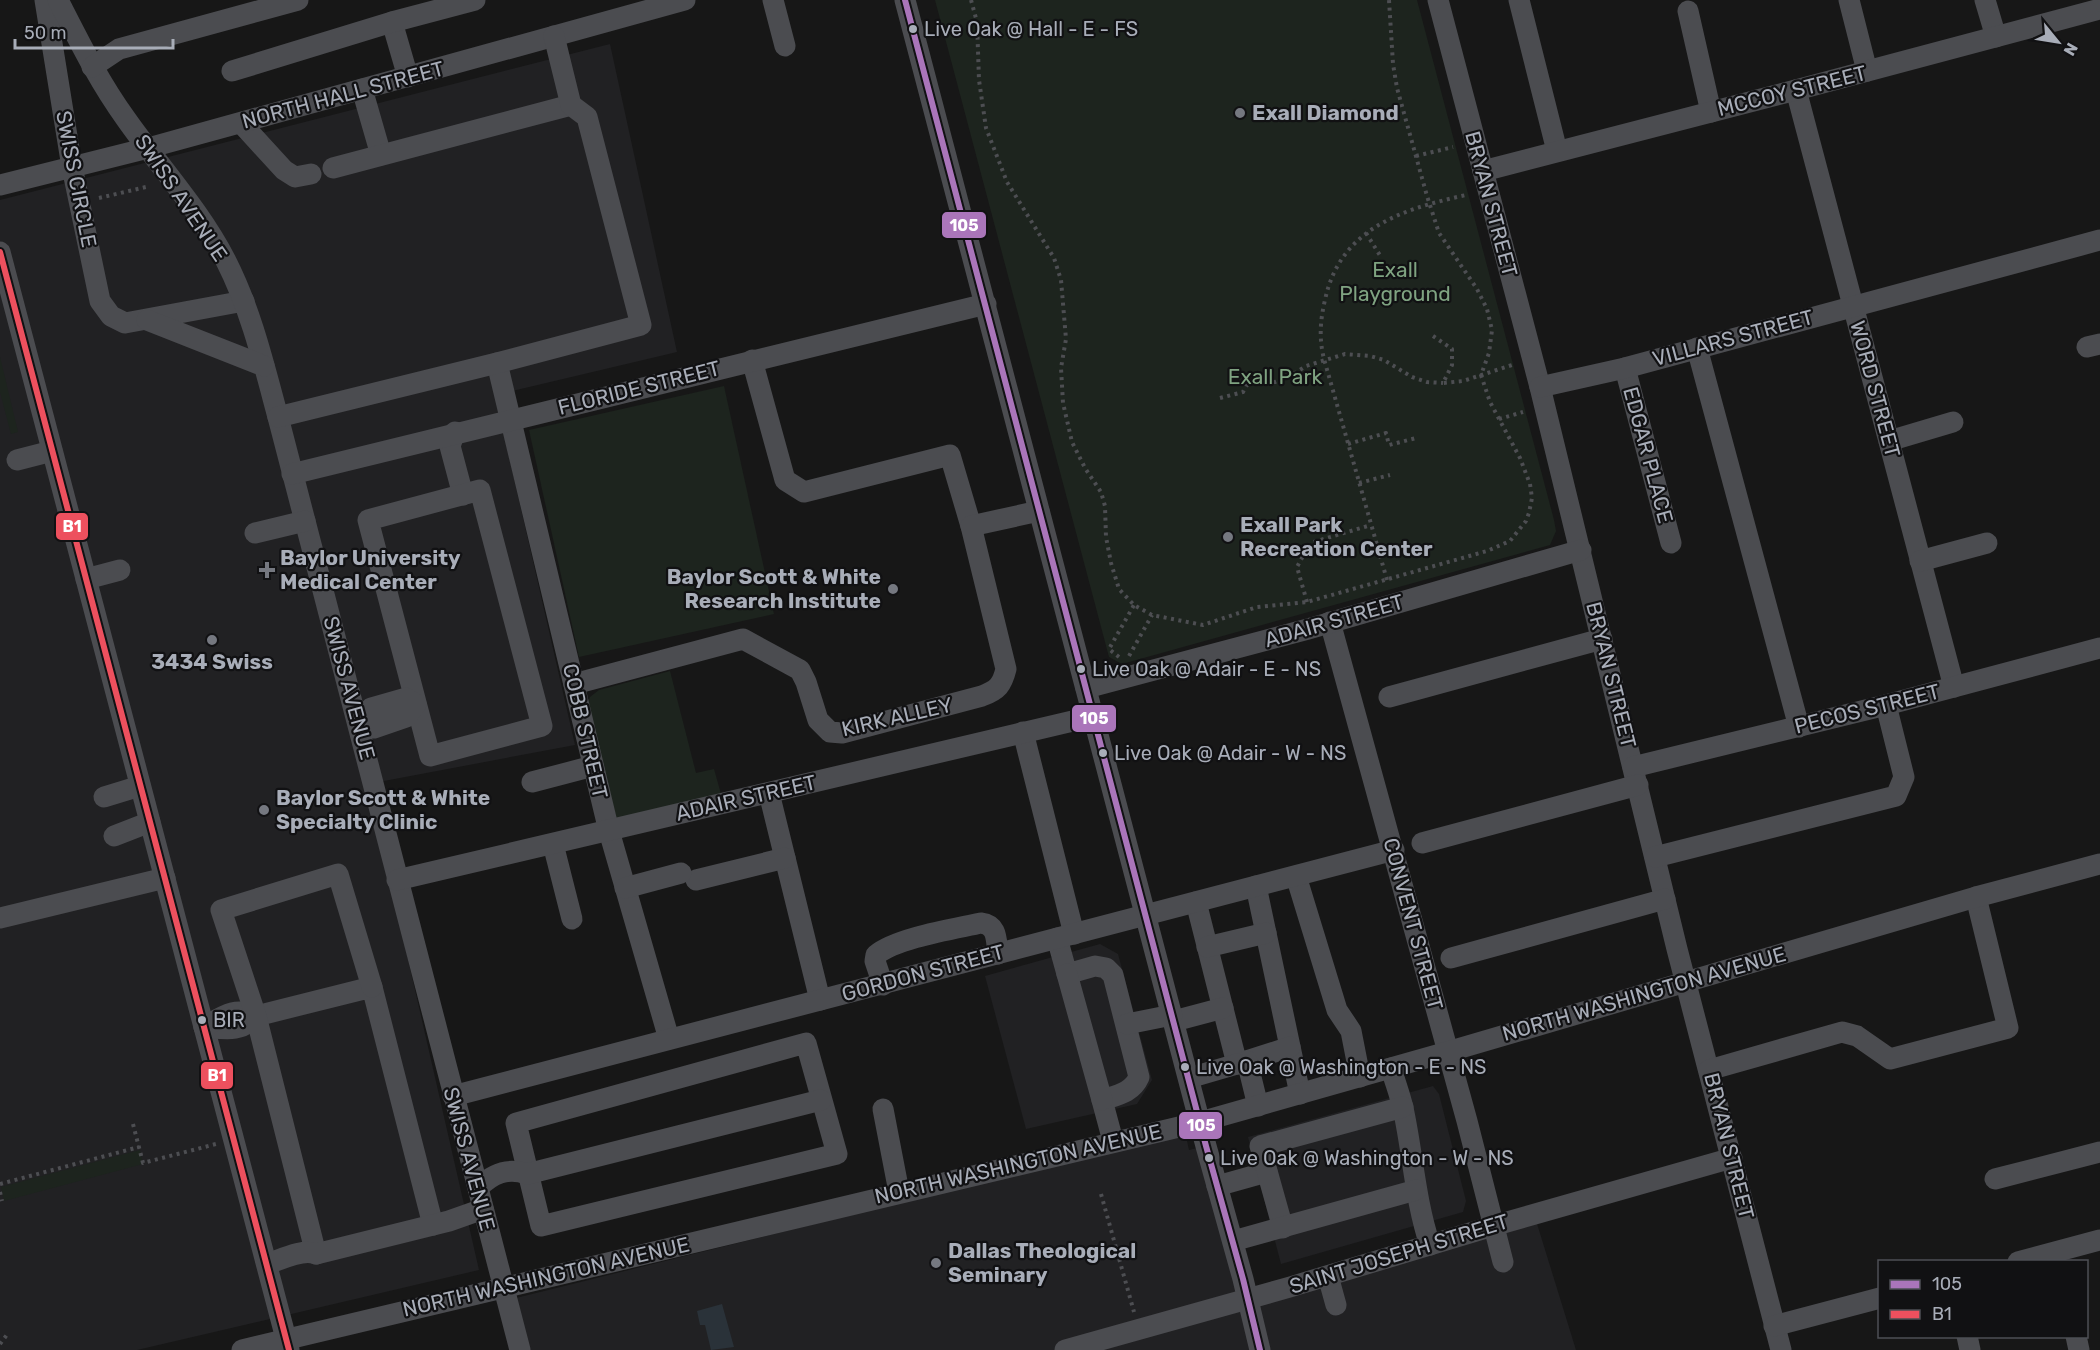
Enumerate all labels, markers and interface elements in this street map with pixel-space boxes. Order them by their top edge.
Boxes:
scale bar [15,12,172,50]
north arrow [2028,12,2088,72]
place label: Live Oak @ Hall - E - FS [924,17,1138,41]
text: 50 m [24,22,67,44]
marker: Live Oak @ Hall - E - FS [907,23,919,35]
text: N [2059,40,2082,59]
street label: NORTH HALL STREET [239,55,447,134]
street label: MCCOY STREET [1715,60,1869,121]
place label: Exall Diamond [1252,100,1399,125]
marker: Exall Diamond [1233,106,1247,120]
street label: SWISS CIRCLE [51,108,102,249]
street label: BRYAN STREET [1460,128,1523,279]
street label: SWISS AVENUE [130,130,233,266]
line badge: 105 [941,211,987,239]
text: 105 [949,216,979,235]
park label: Exall Playground [1339,257,1451,306]
street label: VILLARS STREET [1650,304,1816,371]
street label: WORD STREET [1845,318,1906,460]
street label: FLORIDE STREET [555,355,723,420]
park label: Exall Park [1228,364,1322,389]
street label: EDGAR PLACE [1618,384,1679,526]
line badge: B1 [55,512,89,541]
place label: Exall Park Recreation Center [1240,512,1433,561]
text: B1 [62,517,82,536]
marker: Exall Park Recreation Center [1221,530,1235,544]
place label: Baylor University Medical Center [280,545,461,594]
marker: Baylor University Medical Center [258,561,276,579]
place label: Baylor Scott & White Research Institute [667,564,881,613]
marker: Baylor Scott & White Research Institute [886,582,900,596]
street label: ADAIR STREET [1261,589,1406,652]
street label: BRYAN STREET [1581,599,1642,750]
street label: SWISS AVENUE [318,613,381,762]
marker: 3434 Swiss [205,633,219,647]
place label: 3434 Swiss [151,649,273,674]
place label: Live Oak @ Adair - E - NS [1092,657,1321,681]
street label: COBB STREET [558,661,613,801]
marker: Live Oak @ Adair - E - NS [1075,663,1087,675]
street label: PECOS STREET [1792,678,1942,739]
street label: KIRK ALLEY [839,692,955,741]
line badge: 105 [1071,704,1117,733]
text: 105 [1079,709,1109,728]
place label: Live Oak @ Adair - W - NS [1114,741,1346,765]
marker: Live Oak @ Adair - W - NS [1097,747,1109,759]
street label: ADAIR STREET [673,769,819,826]
place label: Baylor Scott & White Specialty Clinic [276,785,490,834]
marker: Baylor Scott & White Specialty Clinic [257,803,271,817]
street label: CONVENT STREET [1378,835,1448,1013]
street label: GORDON STREET [839,939,1007,1006]
street label: NORTH WASHINGTON AVENUE [1499,941,1789,1046]
place label: BIR [213,1008,245,1032]
marker: BIR [196,1014,208,1026]
place label: Live Oak @ Washington - E - NS [1196,1055,1486,1079]
line badge: B1 [200,1061,234,1090]
marker: Live Oak @ Washington - E - NS [1179,1061,1191,1073]
text: B1 [207,1066,227,1085]
street label: BRYAN STREET [1699,1070,1760,1221]
street label: SWISS AVENUE [438,1084,501,1233]
line badge: 105 [1178,1111,1223,1140]
text: 105 [1186,1116,1216,1135]
street label: NORTH WASHINGTON AVENUE [872,1118,1164,1209]
place label: Live Oak @ Washington - W - NS [1220,1146,1514,1170]
marker: Live Oak @ Washington - W - NS [1203,1152,1215,1164]
street label: SAINT JOSEPH STREET [1286,1208,1511,1299]
street label: NORTH WASHINGTON AVENUE [400,1231,692,1322]
place label: Dallas Theological Seminary [948,1238,1136,1287]
marker: Dallas Theological Seminary [929,1256,943,1270]
legend [1878,1260,2088,1338]
text: 105 [1932,1273,1962,1295]
text: B1 [1932,1303,1952,1325]

